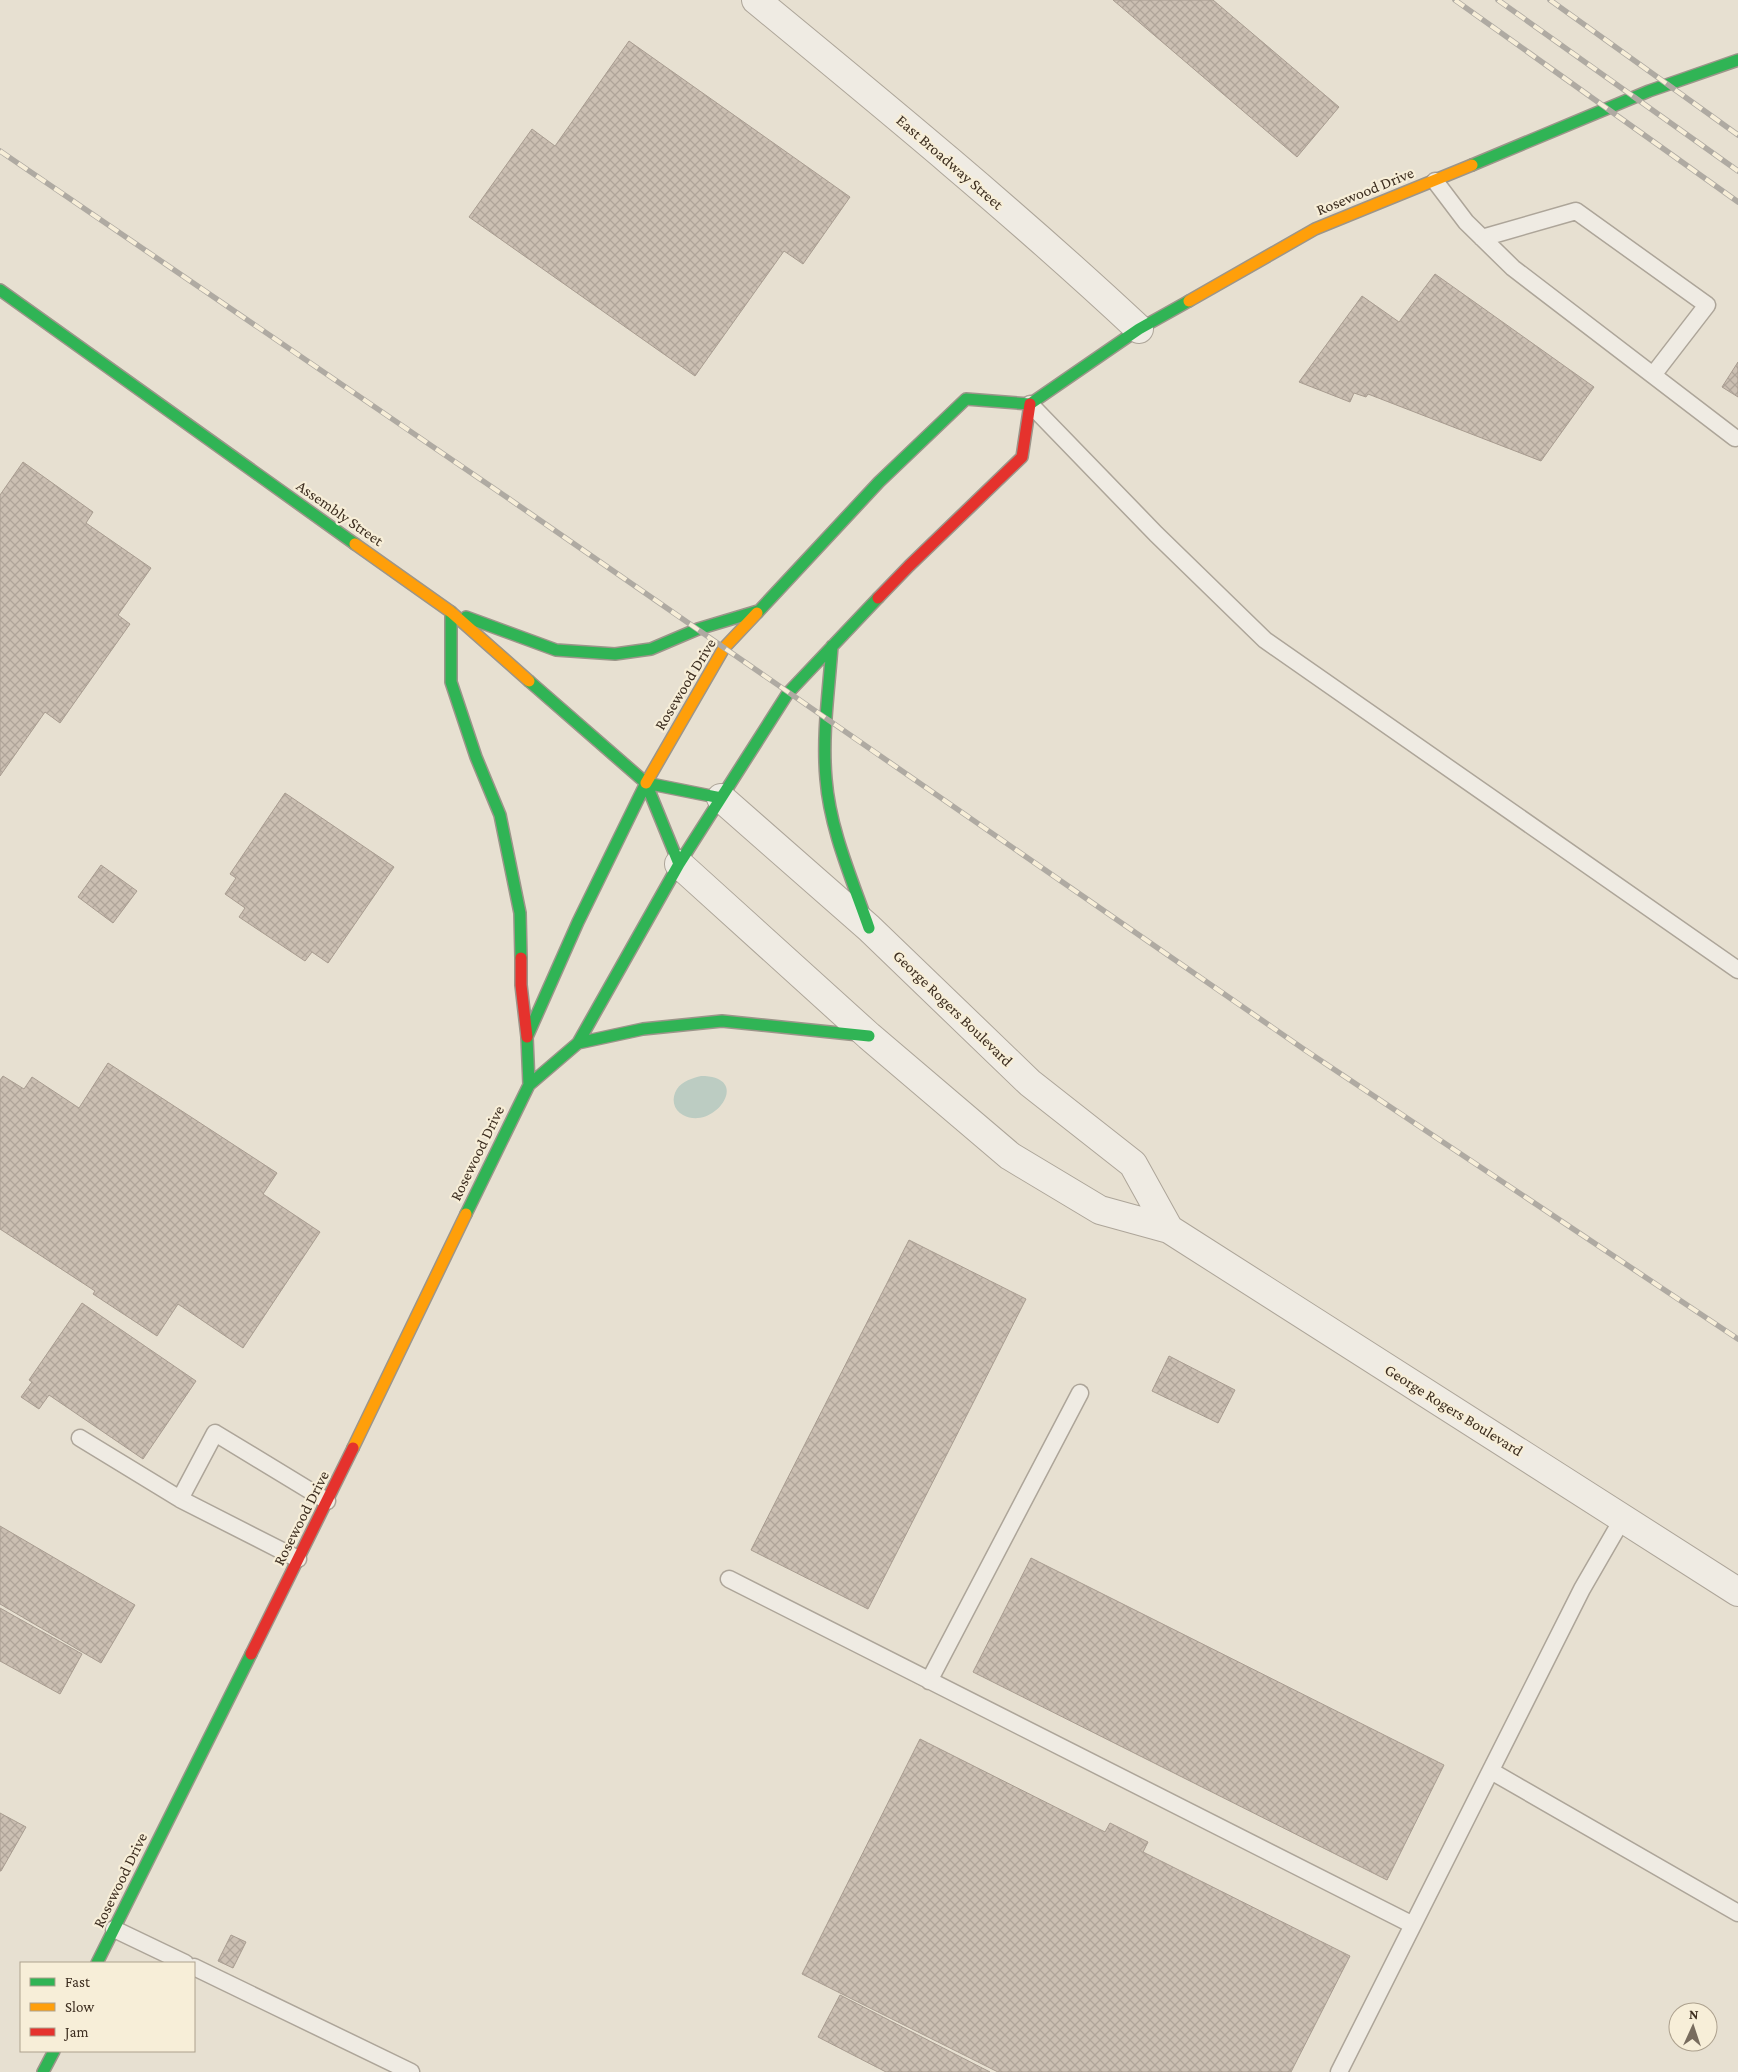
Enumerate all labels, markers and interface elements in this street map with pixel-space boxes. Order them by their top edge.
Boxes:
street label: East Broadway Street [893,111,1007,214]
street label: Rosewood Drive [1314,164,1416,218]
street label: Assembly Street [293,477,387,550]
street label: Rosewood Drive [651,635,719,733]
street label: George Rogers Boulevard [889,947,1017,1071]
street label: Rosewood Drive [447,1103,507,1203]
street label: George Rogers Boulevard [1381,1361,1526,1461]
street label: Rosewood Drive [270,1468,332,1568]
street label: Rosewood Drive [90,1830,150,1930]
legend [20,1962,195,2052]
text: Fast [65,1974,91,1990]
text: Slow [65,1999,95,2015]
north arrow [1668,2002,1718,2052]
text: N [1688,2006,1699,2022]
text: Jam [63,2024,88,2041]

